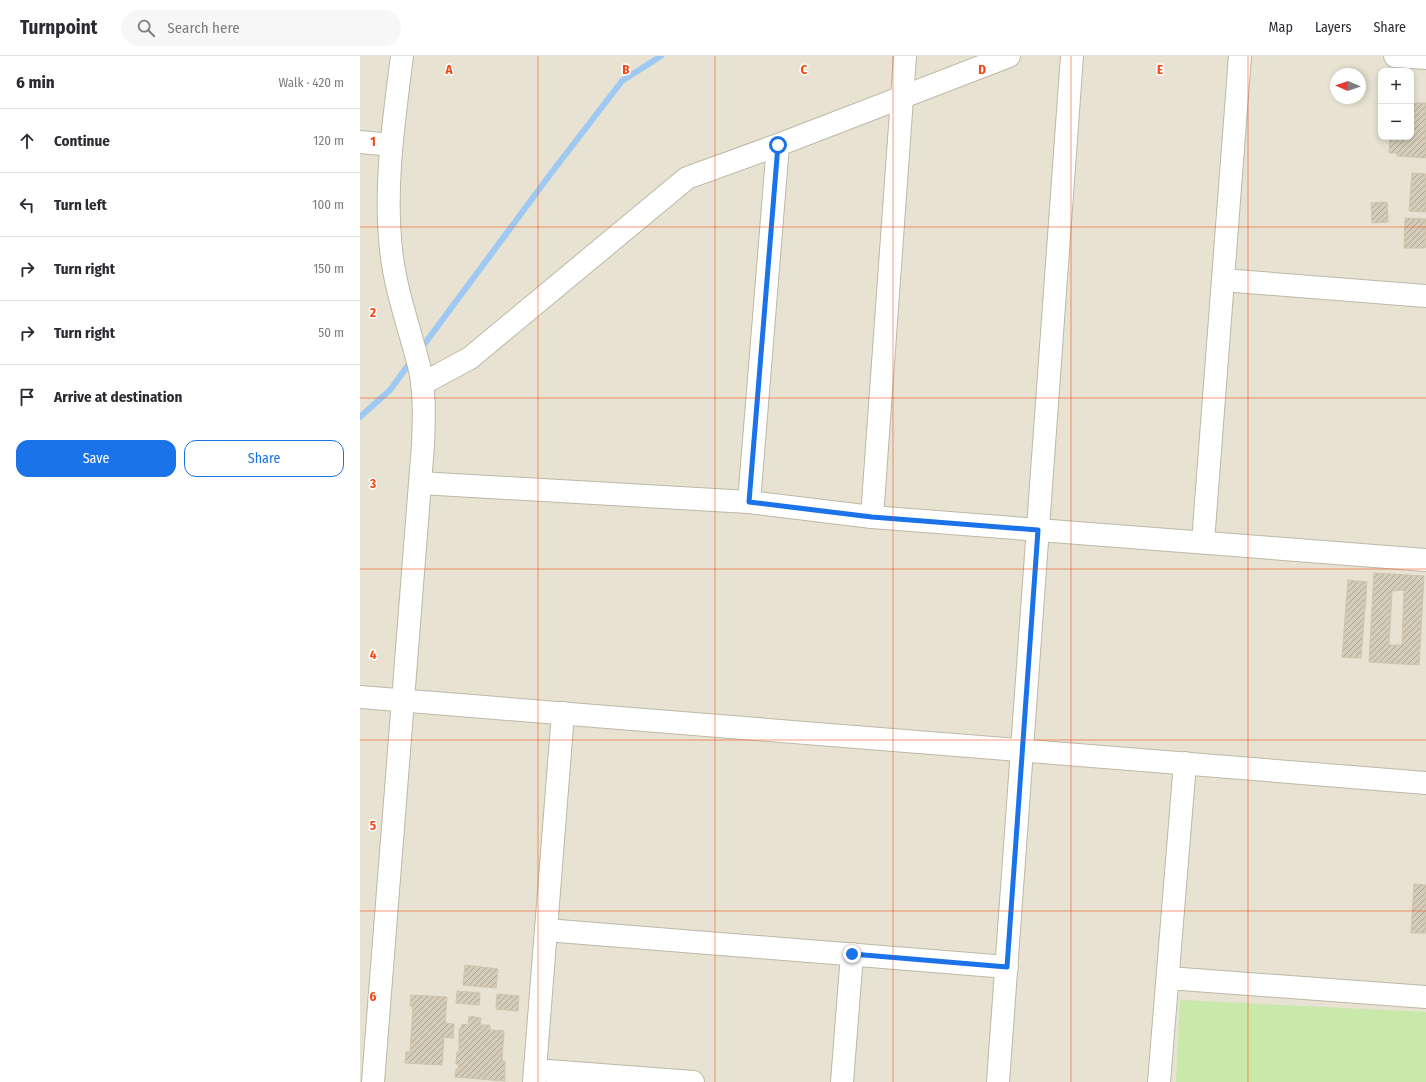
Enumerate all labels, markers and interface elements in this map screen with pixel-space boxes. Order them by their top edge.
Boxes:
search box [121,10,401,46]
text: Turnpoint [20,16,97,39]
icon: search [135,17,157,39]
text: Search here [167,19,240,37]
text: Map [1269,19,1293,36]
text: Layers [1315,19,1351,36]
text: Share [1373,19,1406,36]
text: A [444,62,453,77]
text: B [622,62,630,77]
text: C [801,62,808,77]
text: D [978,62,986,77]
text: E [1157,62,1163,77]
north arrow [1330,68,1366,104]
map controls [1378,68,1414,140]
button: + [1378,68,1414,104]
text: 6 min [16,72,55,93]
text: Walk · 420 m [278,75,344,90]
button: − [1378,104,1414,140]
icon: ahead [16,130,38,152]
text: Continue [54,132,110,150]
text: 120 m [313,133,344,148]
text: 1 [370,134,376,149]
route start [769,136,787,154]
icon: left [16,194,38,216]
text: Turn left [54,196,107,214]
text: 100 m [312,197,344,212]
icon: right [16,258,38,280]
text: Turn right [54,260,115,278]
text: 150 m [313,261,344,276]
text: 2 [369,305,376,320]
icon: right [16,322,38,344]
text: Turn right [54,324,115,342]
text: 50 m [318,325,344,340]
icon: arrive [16,386,38,408]
text: Arrive at destination [54,388,182,406]
button: Save [16,440,176,477]
button: Share [184,440,344,477]
text: 3 [369,476,376,491]
text: 4 [370,647,377,662]
text: 5 [370,818,376,833]
route end [843,945,861,963]
text: 6 [370,989,377,1004]

